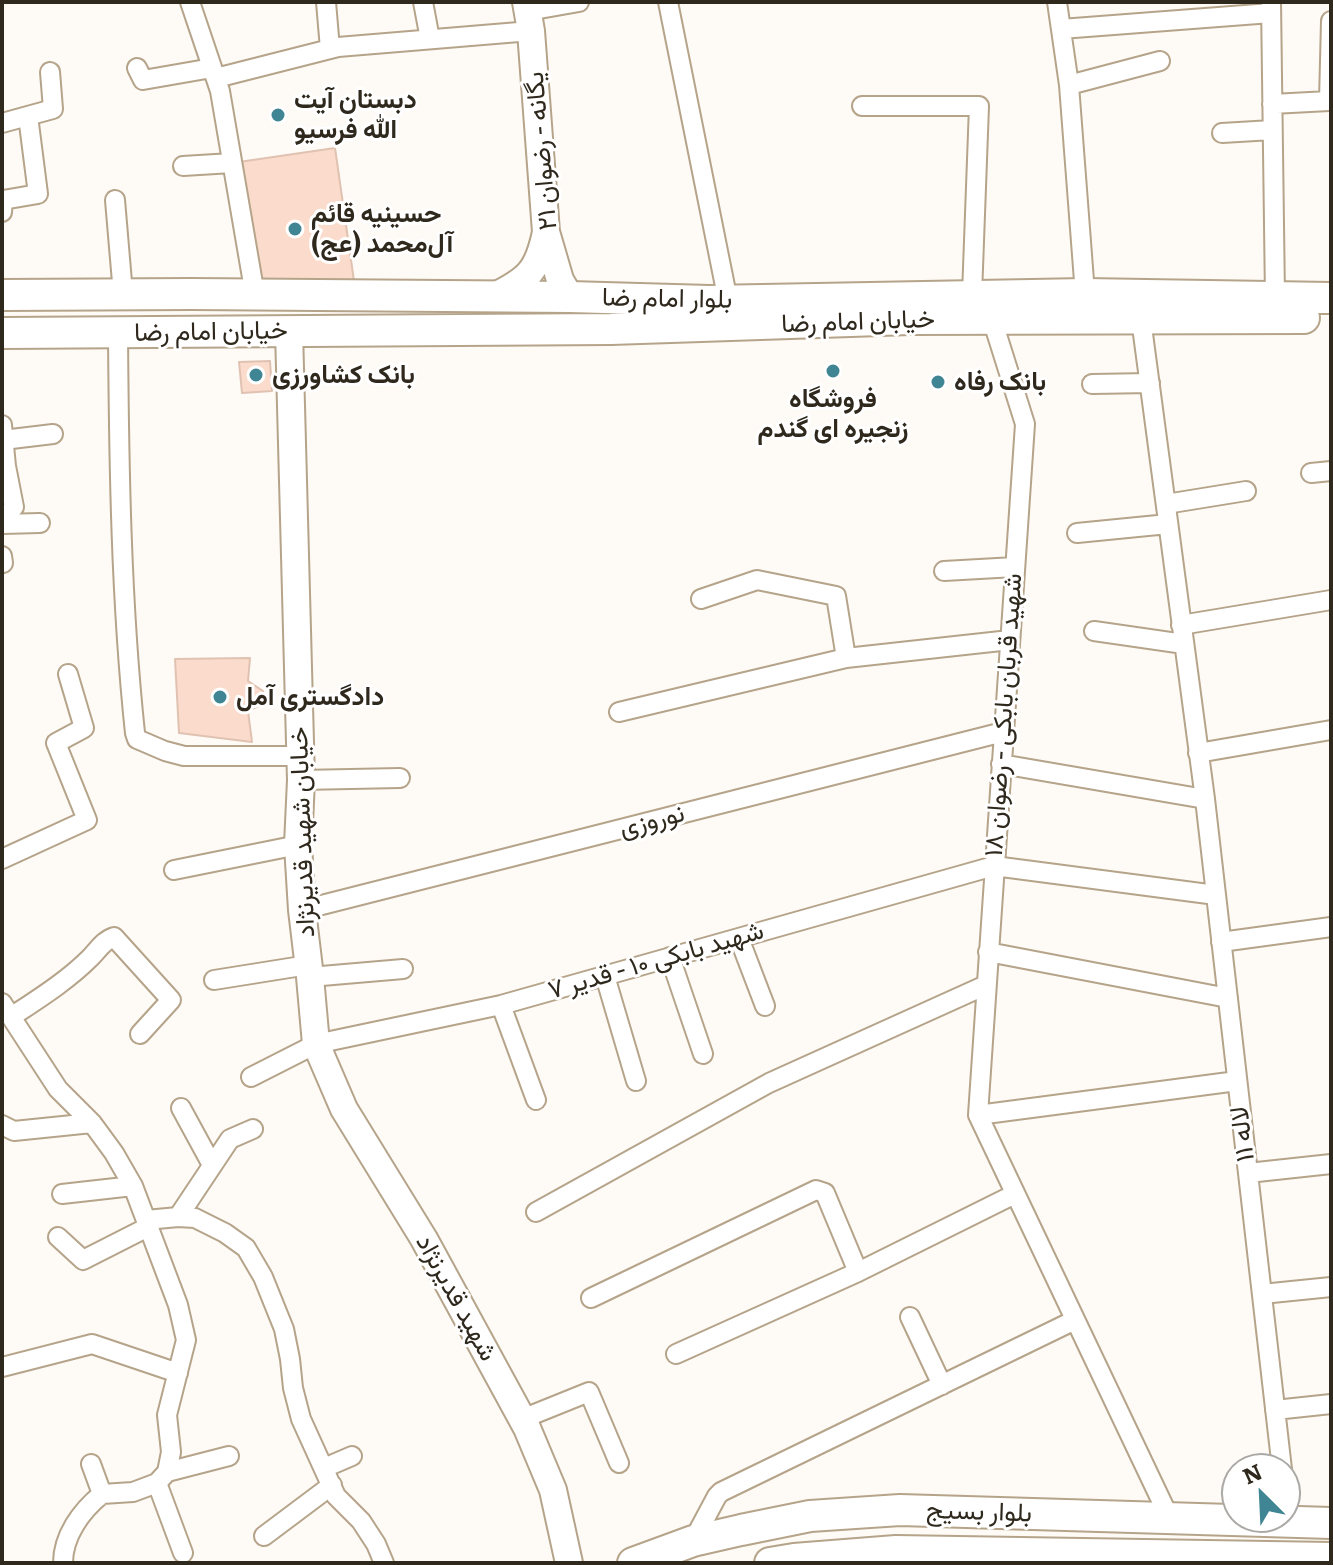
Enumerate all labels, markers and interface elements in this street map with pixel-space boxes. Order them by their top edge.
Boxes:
street label: یگانه - رضوان ۲۱ [520,71,564,231]
place label: دبستان آیت الله فرسیو [294,84,417,146]
marker: دبستان آیت الله فرسیو [269,106,287,124]
place label: حسینیه قائم آل‌محمد (عج) [311,198,453,260]
marker: حسینیه قائم آل‌محمد (عج) [286,220,304,238]
street label: بلوار امام رضا [602,282,732,316]
street label: خیابان امام رضا [781,304,935,340]
street label: خیابان امام رضا [134,315,288,349]
place label: بانک کشاورزی [272,359,415,391]
marker: فروشگاه زنجیره ای گندم [824,362,842,380]
marker: بانک کشاورزی [247,366,265,384]
place label: بانک رفاه [954,366,1046,398]
marker: بانک رفاه [929,373,947,391]
place label: فروشگاه زنجیره ای گندم [758,383,908,444]
street label: شهید قربان بابکی - رضوان ۱۸ [979,572,1029,858]
place label: دادگستری آمل [236,681,384,713]
marker: دادگستری آمل [211,688,229,706]
street label: خيابان شهيد قديرنژاد [284,726,322,938]
street label: نوروزی [616,798,688,844]
street label: شهید بابکی ۱۰ - قدیر ۷ [545,915,767,1007]
street label: لاله ۱۱ [1224,1104,1262,1164]
street label: شهید قدیرنژاد [408,1229,504,1367]
north arrow [1221,1453,1301,1533]
text: N [1237,1454,1267,1491]
street label: بلوار بسیج [926,1495,1032,1529]

